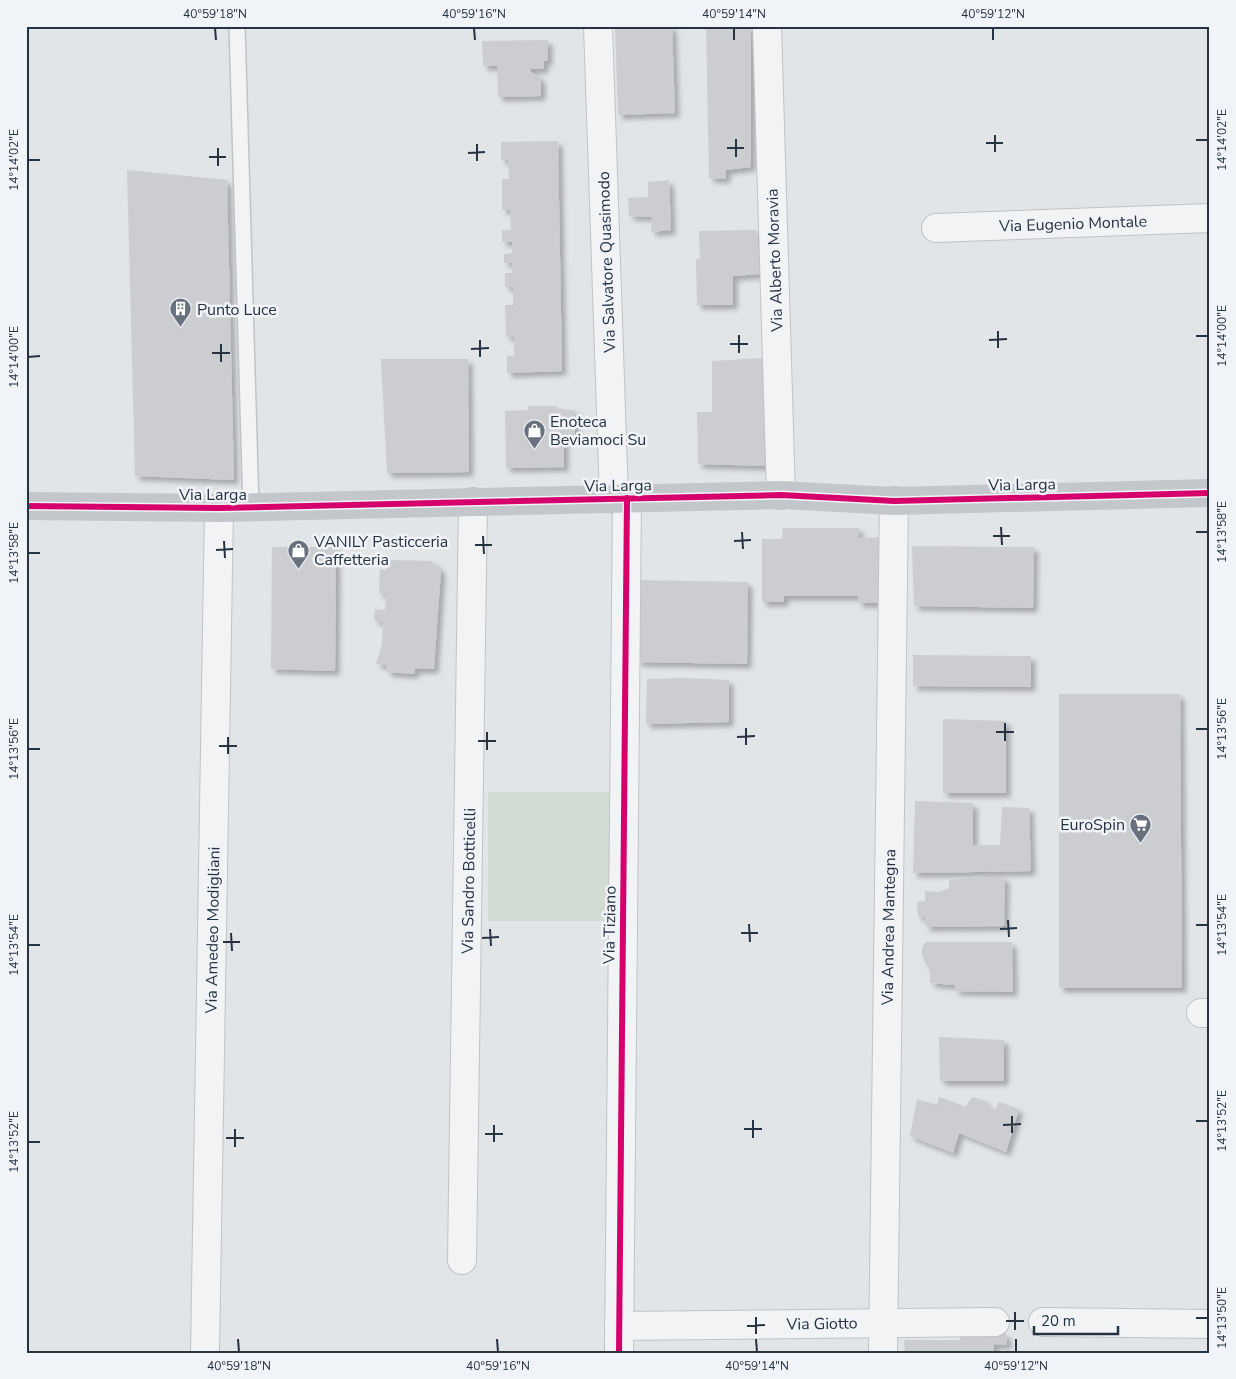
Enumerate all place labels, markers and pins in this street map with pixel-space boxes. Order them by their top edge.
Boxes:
building icon: Punto Luce [169,297,193,328]
place label: Punto Luce [197,299,277,321]
place label: Enoteca Beviamoci Su [550,411,646,451]
shop icon: Enoteca Beviamoci Su [522,418,546,449]
place label: VANILY Pasticceria Caffetteria [313,531,448,571]
shop icon: VANILY Pasticceria Caffetteria [286,538,310,569]
supermarket icon: EuroSpin [1129,812,1153,843]
place label: EuroSpin [1060,814,1125,836]

